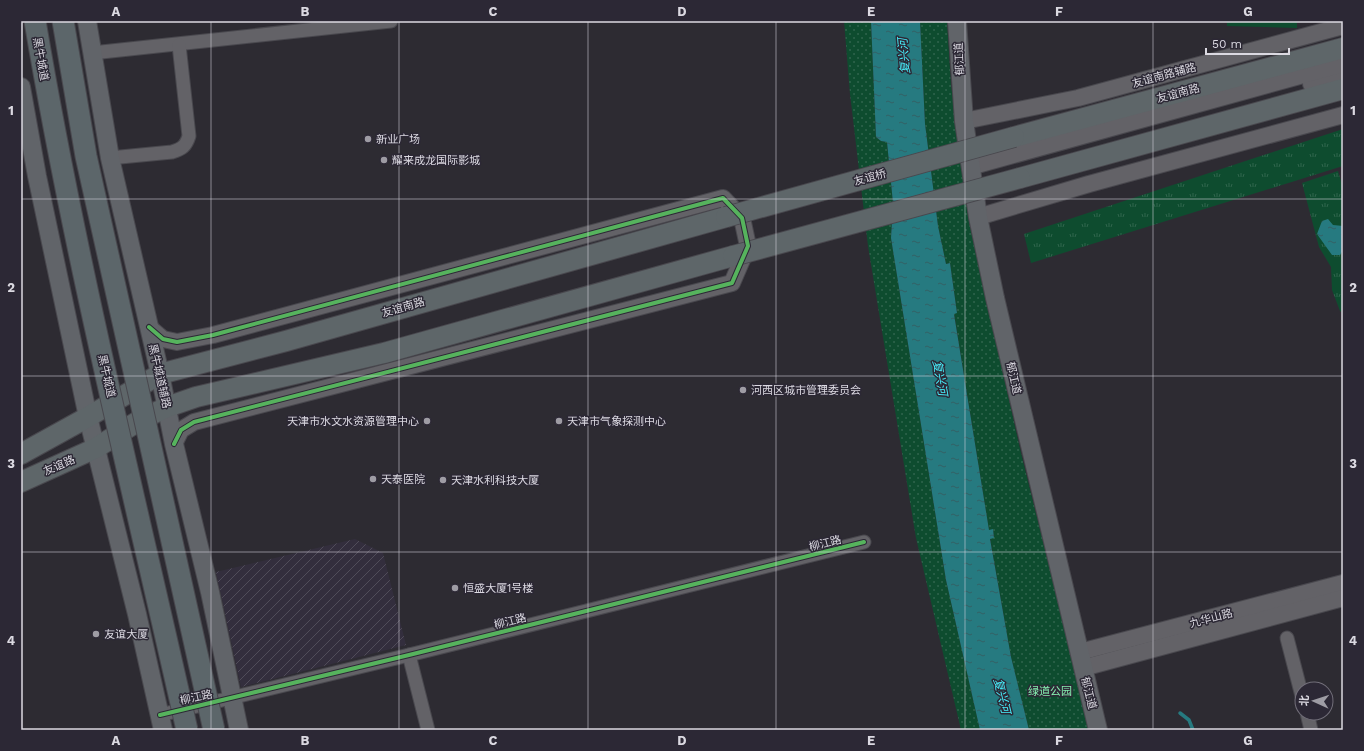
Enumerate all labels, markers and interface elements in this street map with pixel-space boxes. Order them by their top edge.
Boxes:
text: A [112,4,121,19]
text: B [301,4,310,19]
text: C [489,4,498,19]
text: D [677,4,687,19]
text: E [867,4,875,19]
text: F [1055,4,1063,19]
text: G [1243,4,1253,19]
scale bar [1206,30,1289,56]
water label: 复兴河 [895,35,913,75]
street label: 黑牛城道 [30,36,51,82]
text: 50 m [1212,37,1242,51]
street label: 郁江道 [952,42,967,76]
street label: 友谊南路辅路 [1131,61,1198,90]
street label: 友谊南路 [1155,82,1201,105]
text: 1 [8,103,14,118]
text: 1 [1350,103,1356,118]
place label: 新业广场 [376,133,420,146]
marker: 新业广场 [363,134,373,144]
place label: 耀来成龙国际影城 [392,154,480,167]
marker: 耀来成龙国际影城 [379,155,389,165]
street label: 友谊桥 [853,167,888,188]
text: 2 [7,280,15,295]
text: 2 [1349,280,1357,295]
street label: 友谊南路 [380,295,426,320]
street label: 黑牛城道辅路 [146,342,173,410]
street label: 黑牛城道 [95,353,118,399]
water label: 复兴河 [930,359,950,399]
street label: 郁江道 [1003,361,1024,396]
place label: 河西区城市管理委员会 [751,384,861,397]
marker: 河西区城市管理委员会 [738,385,748,395]
place label: 天津市水文水资源管理中心 [287,415,419,428]
place label: 天津市气象探测中心 [567,415,666,428]
marker: 天津市水文水资源管理中心 [422,416,432,426]
marker: 天津市气象探测中心 [554,416,564,426]
street label: 友谊路 [41,453,77,478]
text: 3 [7,456,15,471]
text: 3 [1349,456,1357,471]
place label: 天泰医院 [381,473,425,486]
marker: 天泰医院 [368,474,378,484]
place label: 天津水利科技大厦 [451,474,539,487]
marker: 天津水利科技大厦 [438,475,448,485]
street label: 柳江路 [808,533,843,554]
place label: 恒盛大厦1号楼 [463,582,533,595]
marker: 恒盛大厦1号楼 [450,583,460,593]
street label: 九华山路 [1188,607,1234,630]
street label: 柳江路 [493,611,528,632]
place label: 友谊大厦 [104,628,148,641]
marker: 友谊大厦 [91,629,101,639]
text: 4 [7,633,16,648]
text: 4 [1349,633,1358,648]
street label: 郁江道 [1078,676,1099,711]
water label: 复兴河 [991,677,1014,717]
north arrow [1294,681,1334,721]
park label: 绿道公园 [1028,685,1072,698]
street label: 柳江路 [179,688,214,707]
text: 北 [1298,695,1311,706]
text: A [112,733,121,748]
text: B [301,733,310,748]
text: C [489,733,498,748]
text: D [677,733,687,748]
text: E [867,733,875,748]
text: F [1055,733,1063,748]
text: G [1243,733,1253,748]

